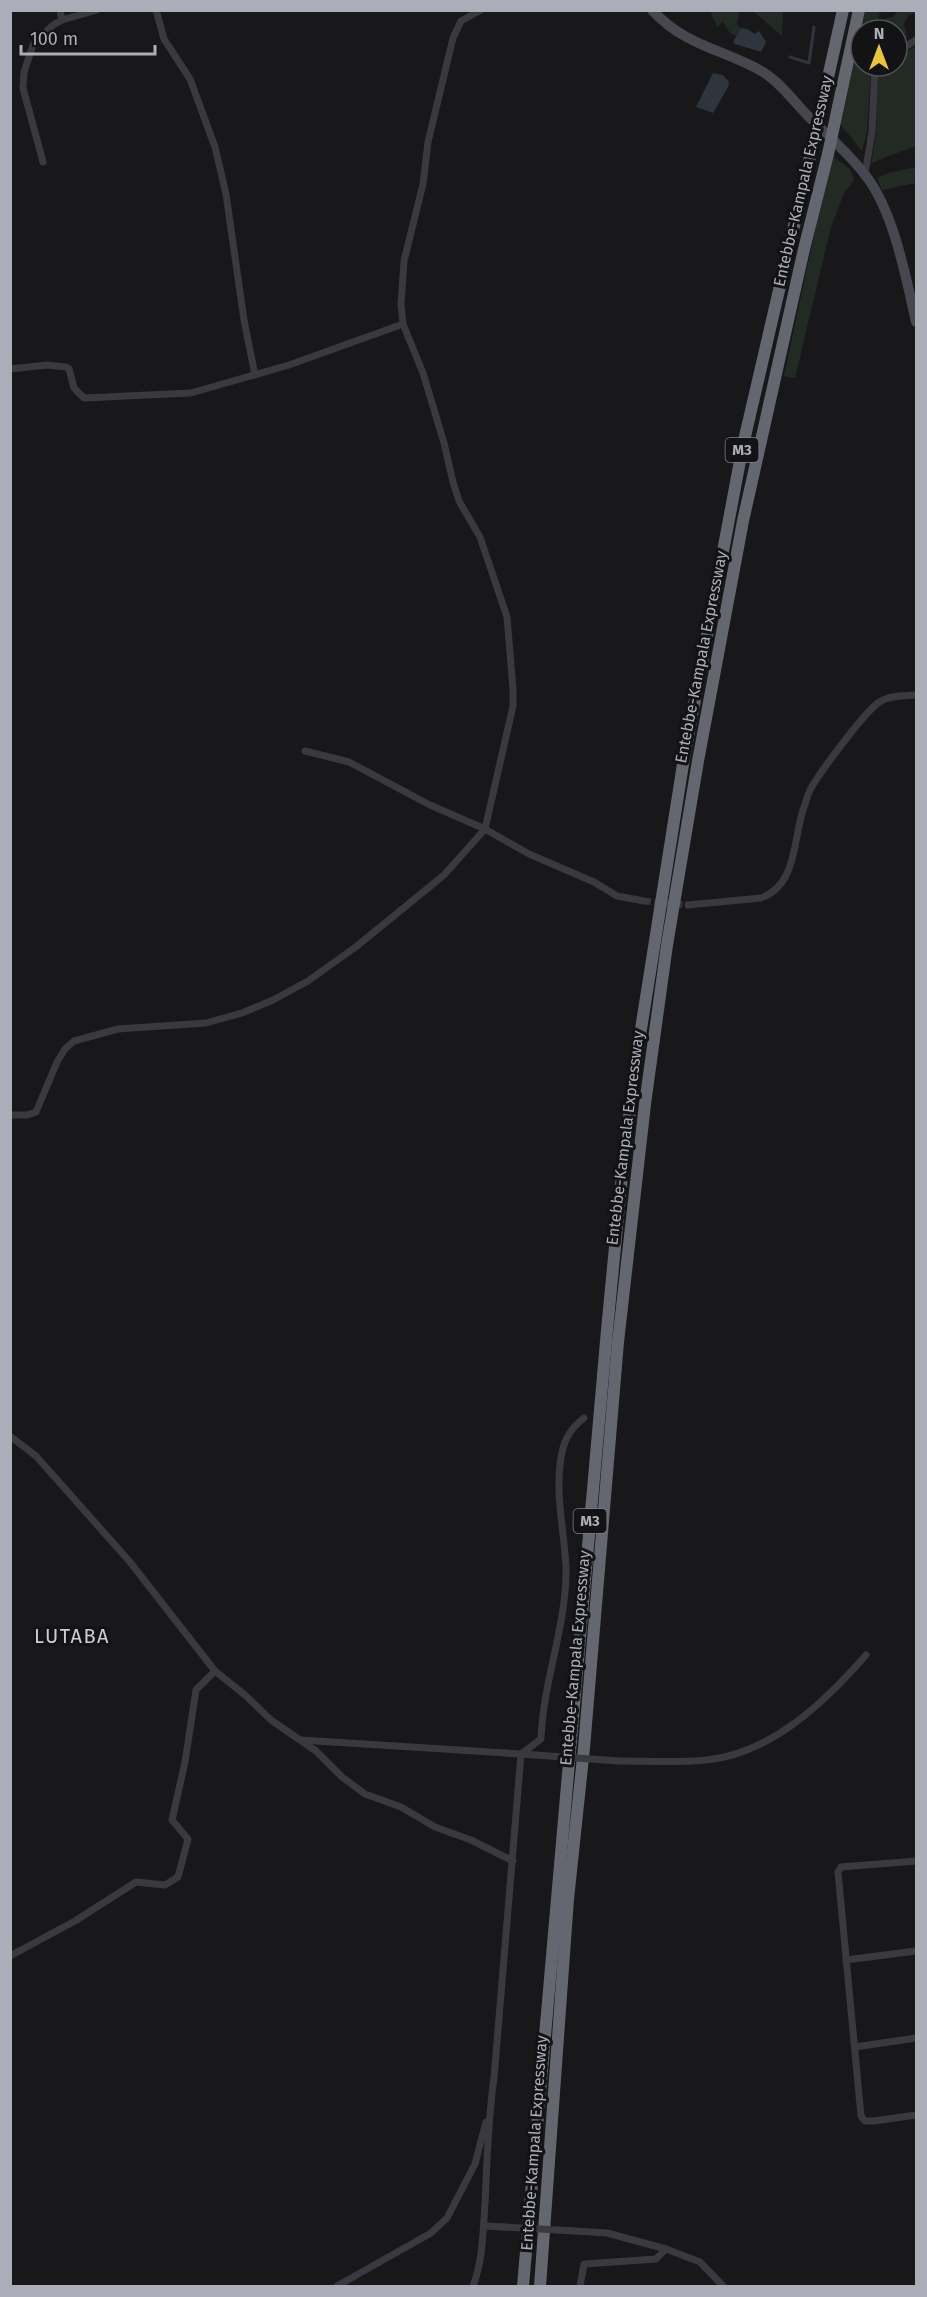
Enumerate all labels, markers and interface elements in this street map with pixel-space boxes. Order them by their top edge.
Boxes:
scale bar [21,18,154,56]
north arrow [849,18,909,78]
text: N [874,24,884,43]
text: 100 m [30,28,78,50]
street label: Entebbe-Kampala Expressway [769,74,837,288]
road number: M3 [726,438,758,462]
street label: Entebbe-Kampala Expressway [671,549,731,765]
street label: Entebbe-Kampala Expressway [602,1030,648,1246]
road number: M3 [574,1509,606,1533]
street label: Entebbe-Kampala Expressway [556,1550,594,1766]
district label: LUTABA [34,1624,110,1648]
street label: Entebbe-Kampala Expressway [517,2035,551,2251]

